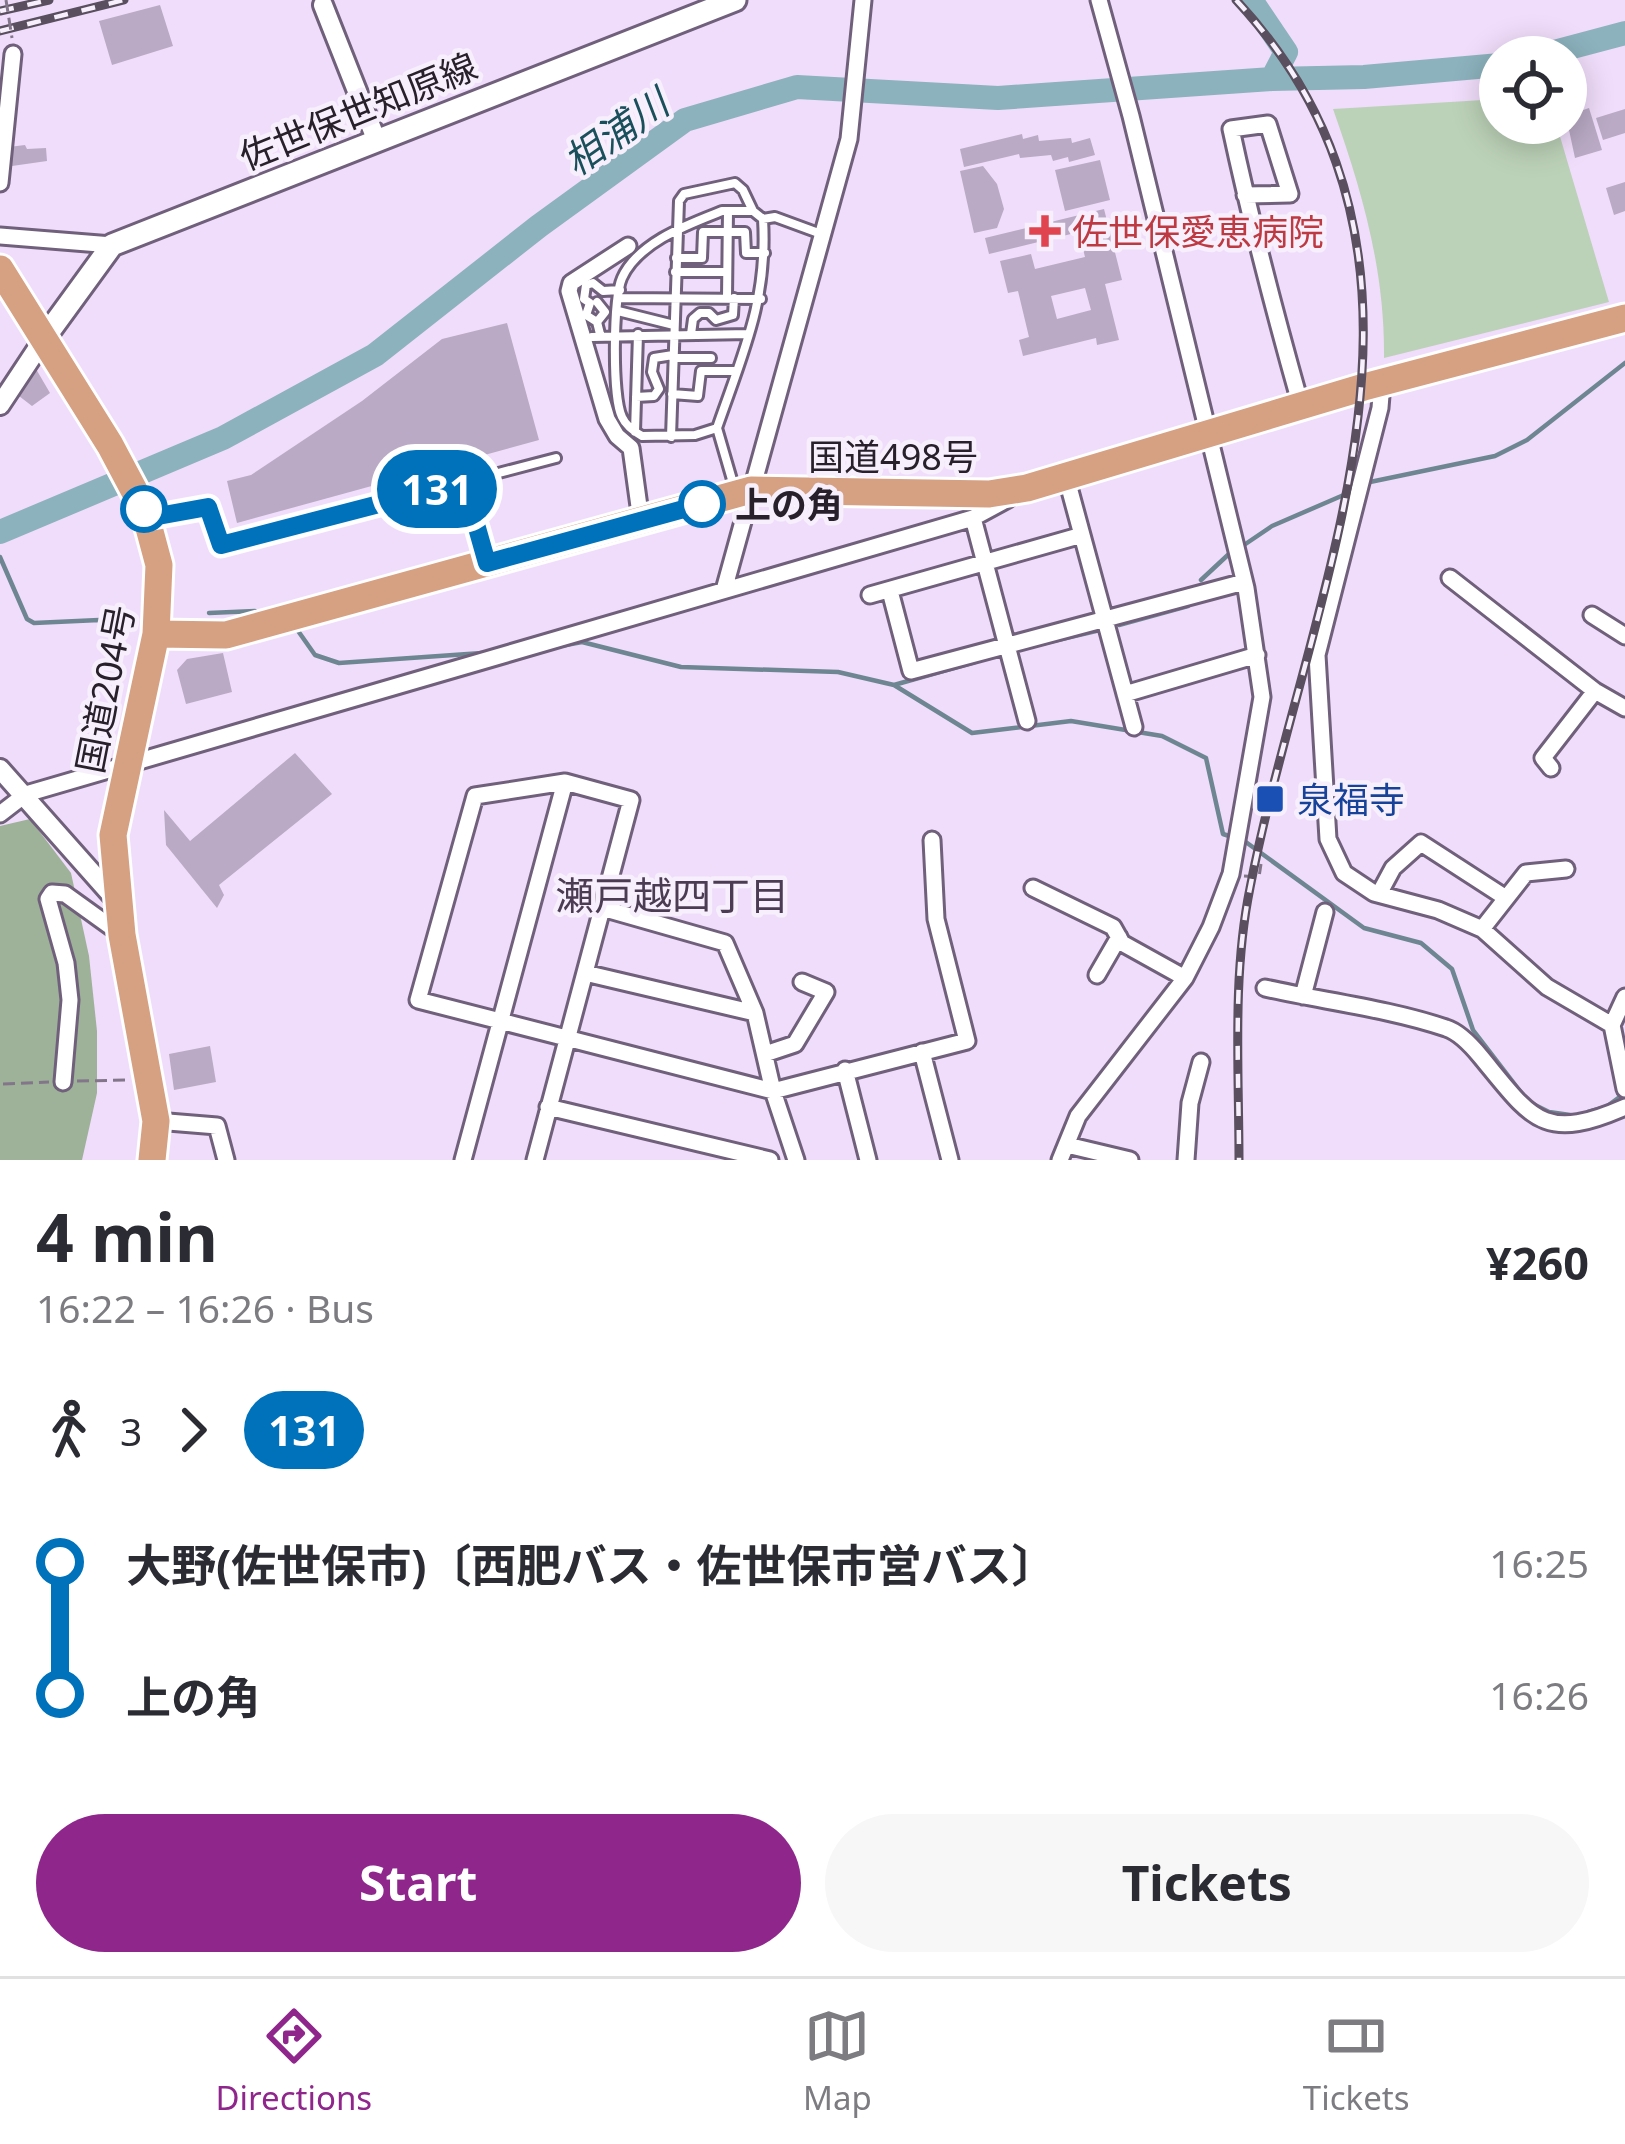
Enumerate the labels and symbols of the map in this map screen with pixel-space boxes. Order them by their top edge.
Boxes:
street label: 佐世保世知原線 [232,41,484,181]
water label: 相浦川 [552,73,681,186]
place label: 佐世保愛恵病院 [1072,207,1324,256]
marker: 佐世保愛恵病院 [1029,215,1061,247]
street label: 国道498号 [808,432,978,481]
line badge: 131 [368,450,506,528]
place label: 上の角 [735,480,843,529]
marker: 上の角 [680,482,724,526]
unlabelled marker [122,487,166,531]
street label: 国道204号 [65,601,145,777]
place label: 泉福寺 [1297,775,1405,824]
marker: 泉福寺 [1254,783,1286,815]
district label: 瀬戸越四丁目 [555,868,789,921]

